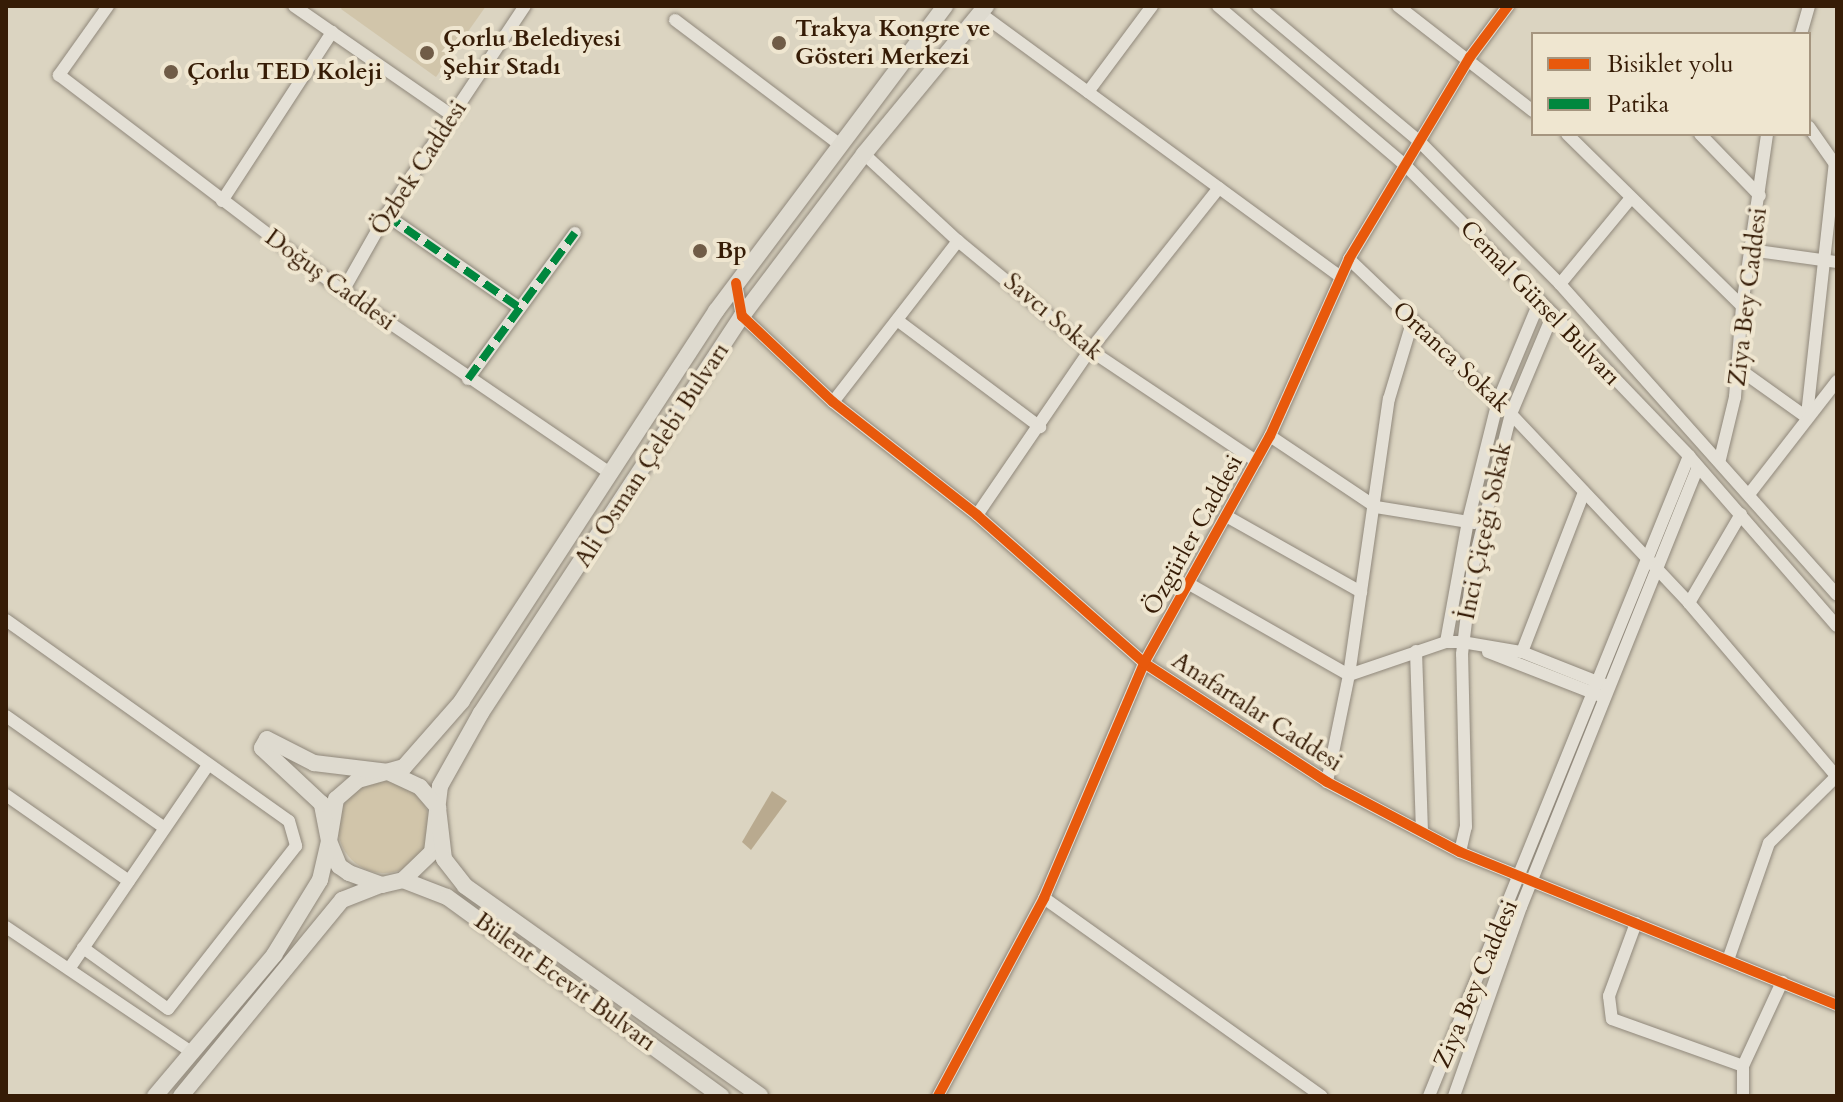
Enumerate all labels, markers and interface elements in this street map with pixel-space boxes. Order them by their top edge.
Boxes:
place label: Trakya Kongre ve Gösteri Merkezi [795,15,991,71]
place label: Çorlu Belediyesi Şehir Stadı [443,25,621,81]
legend [1531,32,1811,136]
marker: Trakya Kongre ve Gösteri Merkezi [770,34,788,52]
marker: Çorlu Belediyesi Şehir Stadı [418,44,436,62]
text: Bisiklet yolu [1607,48,1734,81]
place label: Çorlu TED Koleji [187,58,382,86]
marker: Çorlu TED Koleji [162,63,180,81]
text: Patika [1607,88,1669,121]
street label: Özbek Caddesi [365,95,473,241]
street label: Ziya Bey Caddesi [1723,206,1773,388]
street label: Cemal Gürsel Bulvarı [1454,214,1626,392]
street label: Doğuş Caddesi [259,223,401,337]
place label: Bp [716,237,747,265]
marker: Bp [691,242,709,260]
street label: Savcı Sokak [998,267,1108,367]
street label: Ortanca Sokak [1386,295,1516,419]
street label: Ali Osman Çelebi Bulvarı [569,337,735,573]
street label: İnci Çiçeği Sokak [1452,440,1518,622]
street label: Özgürler Caddesi [1137,450,1249,620]
street label: Anafartalar Caddesi [1167,646,1347,778]
street label: Ziya Bey Caddesi [1428,896,1524,1072]
street label: Bülent Ecevit Bulvarı [469,906,661,1058]

